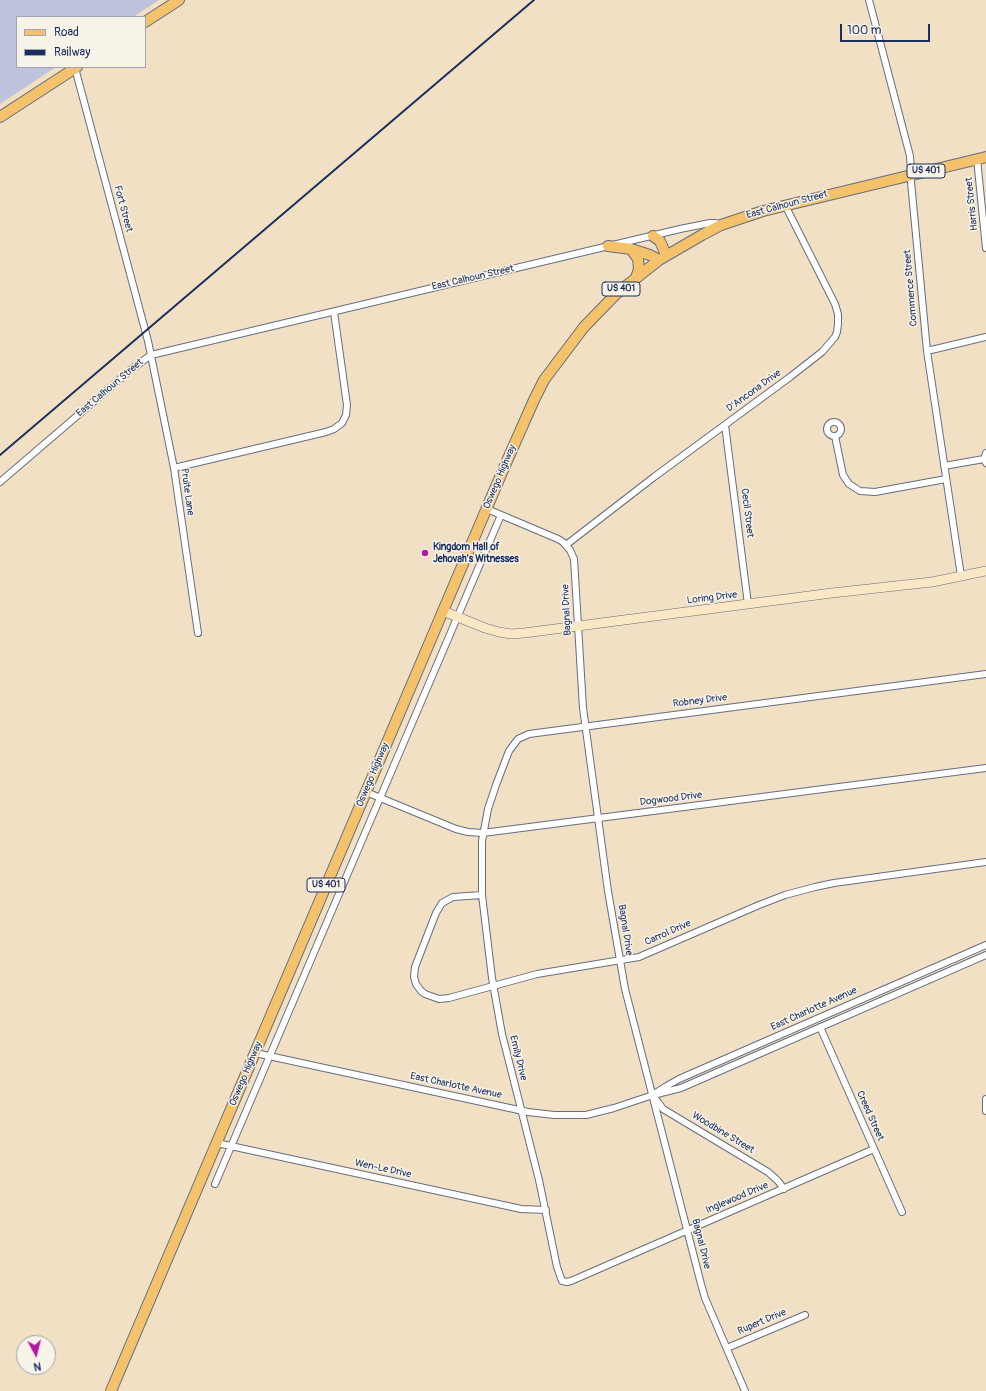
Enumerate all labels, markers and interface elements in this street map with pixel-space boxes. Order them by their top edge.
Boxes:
legend [16,16,146,68]
scale bar [842,16,932,42]
text: 100 m [847,23,881,38]
text: Road [54,25,79,40]
text: Railway [54,45,90,60]
road number: US 401 [907,164,945,178]
street label: Harris Street [963,177,981,231]
street label: Fort Street [111,184,135,234]
street label: East Calhoun Street [745,188,829,222]
street label: Commerce Street [902,249,920,327]
street label: East Calhoun Street [431,263,515,293]
road number: US 401 [602,282,640,296]
street label: East Calhoun Street [74,356,146,420]
street label: D'Ancona Drive [724,367,784,415]
street label: Oswego Highway [481,443,519,511]
street label: Pruite Lane [178,468,196,516]
street label: Cecil Street [738,488,756,538]
place label: Kingdom Hall of Jehovah’s Witnesses [433,541,519,564]
marker: Kingdom Hall of Jehovah’s Witnesses [420,548,430,558]
street label: Bagnal Drive [560,584,574,636]
street label: Loring Drive [686,589,738,607]
street label: Robney Drive [672,692,728,710]
street label: Oswego Highway [354,741,392,809]
street label: Dogwood Drive [639,789,703,809]
road number: US 401 [307,878,345,892]
street label: Bagnal Drive [615,904,635,956]
street label: Carrol Drive [643,918,693,948]
street label: East Charlotte Avenue [769,985,859,1033]
street label: Emily Drive [507,1034,529,1082]
street label: Oswego Highway [227,1040,265,1108]
street label: East Charlotte Avenue [409,1070,503,1102]
street label: Creed Street [854,1089,886,1143]
street label: Woodbine Street [690,1110,756,1156]
street label: Wen-Le Drive [354,1157,412,1181]
street label: Inglewood Drive [704,1179,770,1217]
street label: Bagnal Drive [689,1218,713,1270]
street label: Rupert Drive [736,1306,788,1338]
north arrow [16,1335,56,1375]
text: N [33,1360,42,1373]

